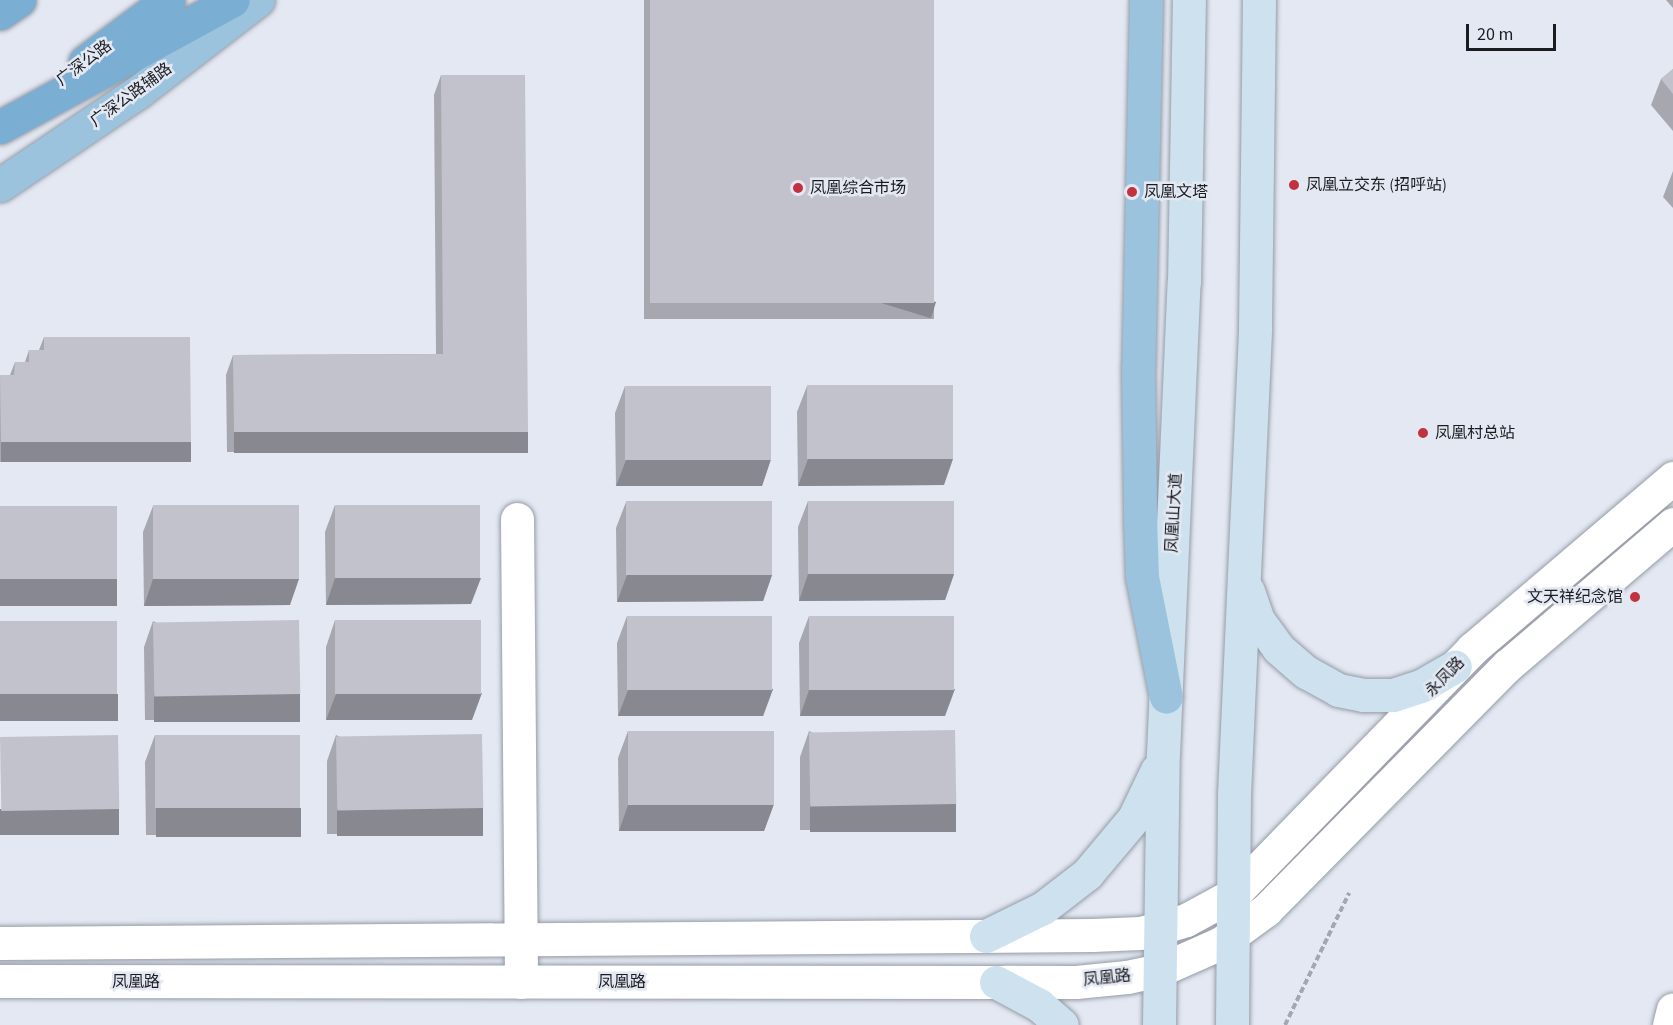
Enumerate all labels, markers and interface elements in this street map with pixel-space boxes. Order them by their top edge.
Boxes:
scale bar [1469,12,1559,50]
text: 20 m [1477,22,1513,47]
street label: 广深公路 [53,36,115,90]
street label: 广深公路辅路 [87,59,175,131]
place label: 凤凰立交东 (招呼站) [1306,175,1447,195]
place label: 凤凰综合市场 [810,178,906,198]
marker: 凤凰立交东 (招呼站) [1287,178,1301,192]
marker: 凤凰综合市场 [791,181,805,195]
place label: 凤凰文塔 [1144,182,1208,202]
marker: 凤凰文塔 [1125,185,1139,199]
place label: 凤凰村总站 [1435,423,1515,443]
marker: 凤凰村总站 [1416,426,1430,440]
street label: 凤凰山大道 [1162,473,1186,553]
place label: 文天祥纪念馆 [1527,587,1623,607]
marker: 文天祥纪念馆 [1628,590,1642,604]
street label: 永凤路 [1421,653,1469,701]
street label: 凤凰路 [1082,966,1132,990]
street label: 凤凰路 [112,972,160,992]
street label: 凤凰路 [598,972,646,992]

